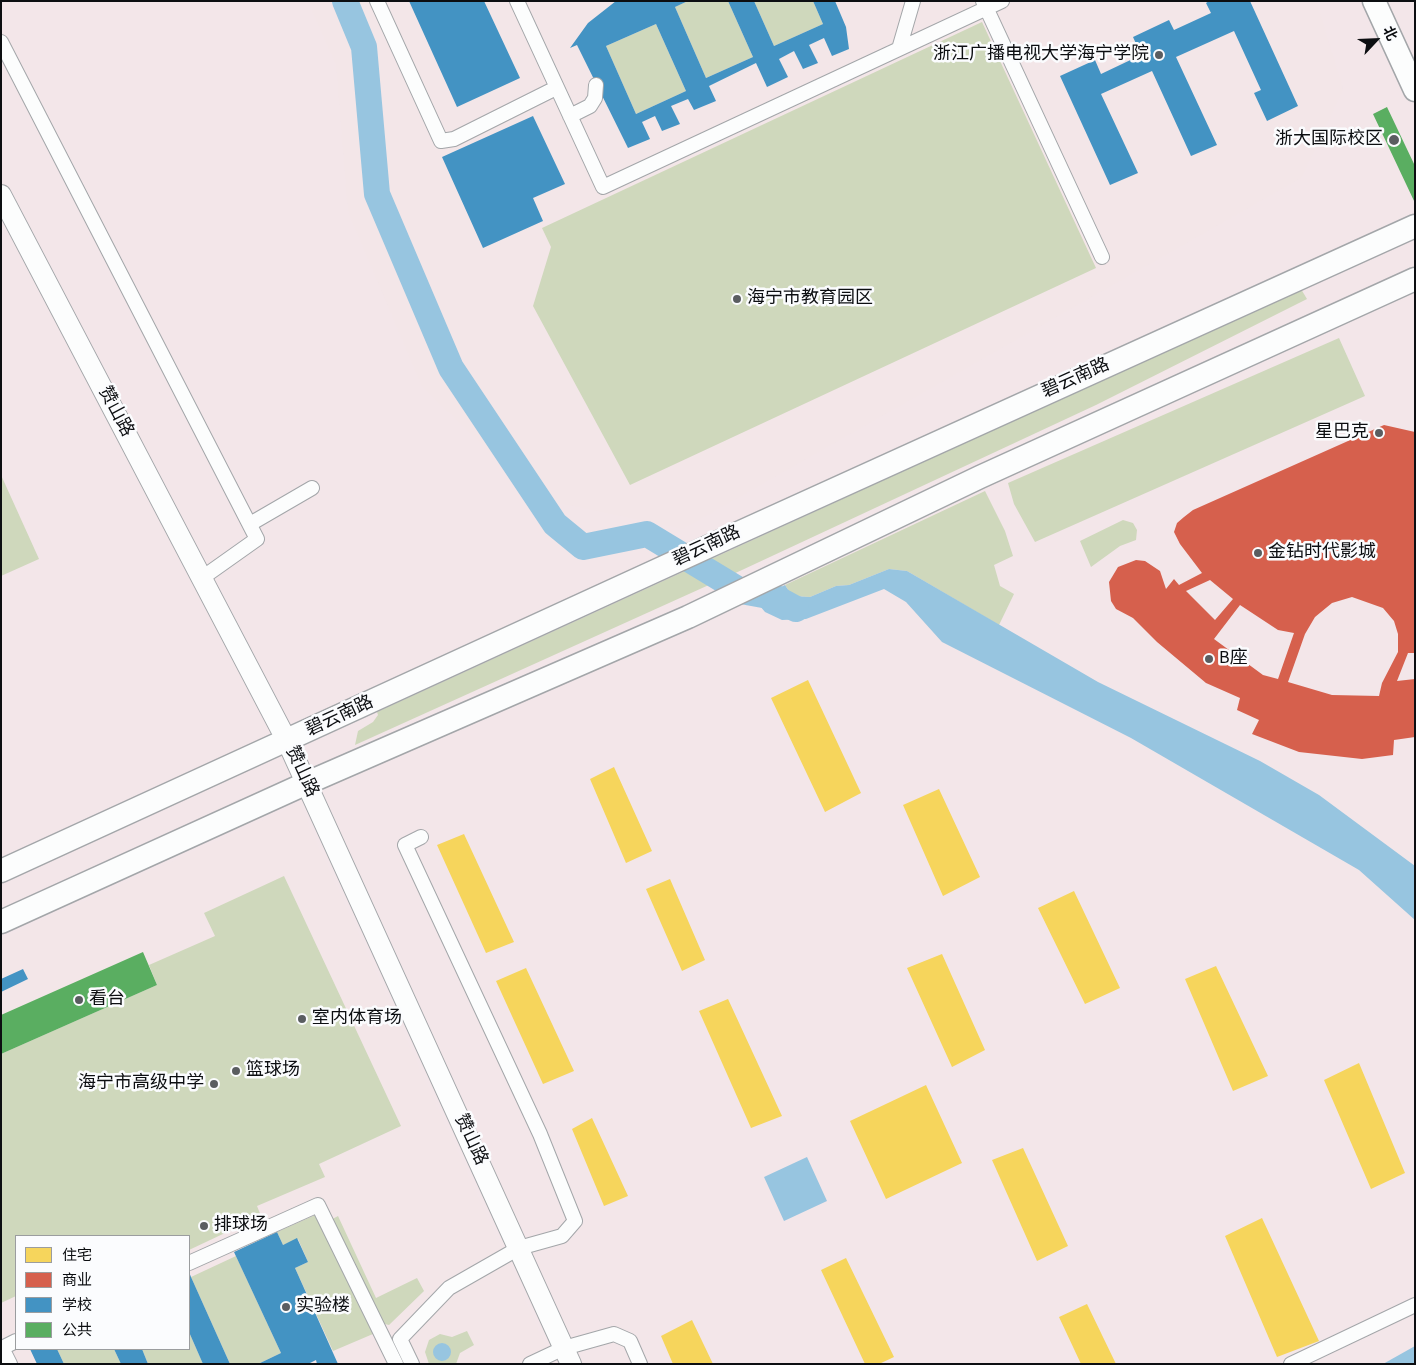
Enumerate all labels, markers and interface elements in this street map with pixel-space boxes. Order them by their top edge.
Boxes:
north arrow [1351,15,1401,65]
text: 北 [1378,23,1402,44]
place label: 浙江广播电视大学海宁学院 [933,44,1149,66]
marker: 浙江广播电视大学海宁学院 [1153,49,1165,61]
place label: 浙大国际校区 [1275,129,1383,151]
marker: 浙大国际校区 [1387,133,1401,147]
place label: 海宁市教育园区 [747,288,873,310]
marker: 海宁市教育园区 [731,293,743,305]
street label: 碧云南路 [1039,354,1113,404]
street label: 赞山路 [93,383,137,441]
place label: 星巴克 [1315,422,1369,444]
marker: 星巴克 [1373,427,1385,439]
street label: 碧云南路 [670,522,744,572]
place label: 金钻时代影城 [1268,542,1376,564]
marker: 金钻时代影城 [1252,547,1264,559]
place label: B座 [1219,648,1248,670]
marker: B座 [1203,653,1215,665]
street label: 碧云南路 [303,692,377,742]
street label: 赞山路 [280,743,322,801]
place label: 看台 [89,989,125,1011]
marker: 看台 [73,994,85,1006]
place label: 室内体育场 [312,1008,402,1030]
marker: 室内体育场 [296,1013,308,1025]
place label: 篮球场 [246,1060,300,1082]
marker: 篮球场 [230,1065,242,1077]
place label: 海宁市高级中学 [78,1073,204,1095]
marker: 海宁市高级中学 [208,1078,220,1090]
street label: 赞山路 [449,1111,491,1169]
place label: 排球场 [214,1215,268,1237]
marker: 排球场 [198,1220,210,1232]
legend [15,1235,190,1350]
text: 住宅 [62,1245,92,1266]
text: 商业 [62,1270,92,1291]
text: 学校 [62,1295,92,1316]
place label: 实验楼 [296,1296,350,1318]
marker: 实验楼 [280,1301,292,1313]
text: 公共 [62,1320,92,1341]

